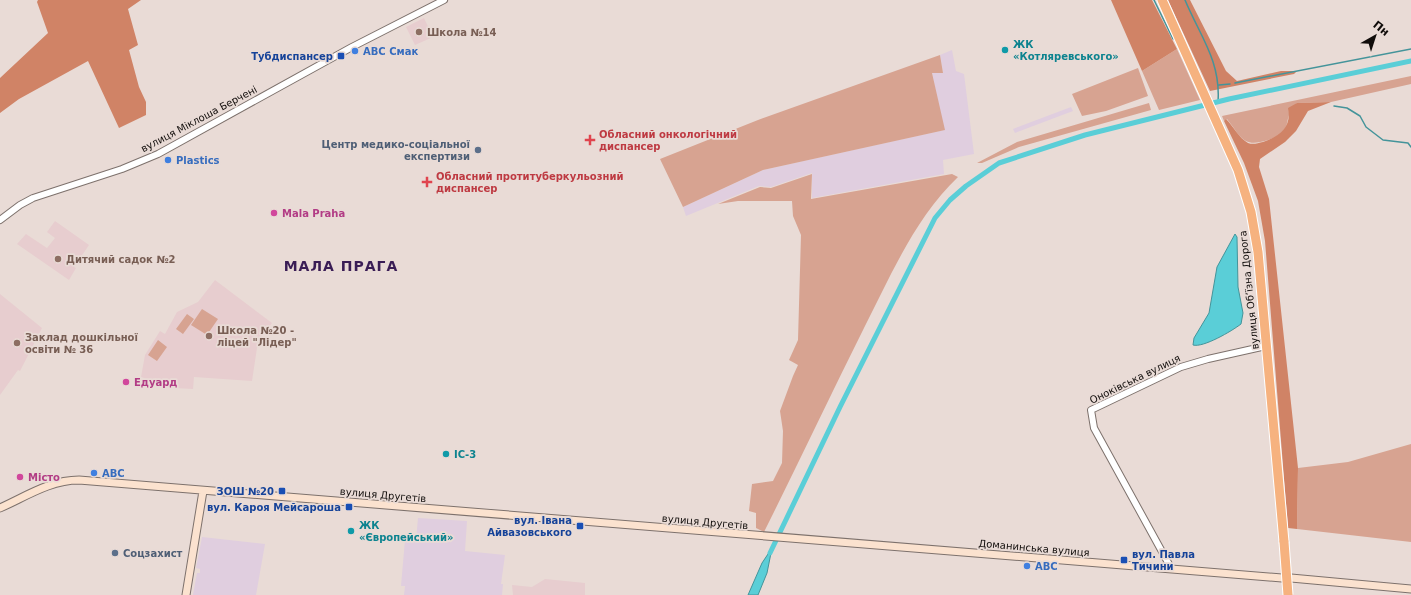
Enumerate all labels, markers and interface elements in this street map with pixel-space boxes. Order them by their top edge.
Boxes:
north arrow [1355,16,1395,56]
text: Пн [1370,18,1392,39]
marker: Школа №14 [414,27,424,37]
place label: Школа №14 [427,27,497,38]
place label: ЖК «Котляревського» [1013,39,1119,62]
marker: ЖК «Котляревського» [1000,45,1010,55]
marker: ABC Смак [350,46,360,56]
place label: ABC Смак [363,46,418,57]
place label: Тубдиспансер [251,51,333,62]
marker: Тубдиспансер [336,51,346,61]
street label: вулиця Міклоша Берчені [139,84,259,154]
place label: Обласний онкологічний диспансер [599,129,737,152]
marker: Обласний онкологічний диспансер [584,134,596,146]
place label: Центр медико-соціальної експертизи [322,139,471,162]
marker: Центр медико-соціальної експертизи [473,145,483,155]
marker: Plastics [163,155,173,165]
place label: Plastics [176,155,220,166]
place label: Обласний протитуберкульозний диспансер [436,171,623,194]
marker: Обласний протитуберкульозний диспансер [421,176,433,188]
marker: Mala Praha [269,208,279,218]
place label: Mala Praha [282,208,345,219]
street label: вулиця Обʼїзна Дорога [1237,230,1261,350]
marker: Дитячий садок №2 [53,254,63,264]
place label: Дитячий садок №2 [66,254,175,265]
district label: МАЛА ПРАГА [284,258,398,274]
place label: Школа №20 - ліцей "Лідер" [217,325,297,348]
marker: Школа №20 - ліцей "Лідер" [204,331,214,341]
place label: Заклад дошкільної освіти № 36 [25,332,138,355]
marker: Заклад дошкільної освіти № 36 [12,338,22,348]
street label: Оноківська вулиця [1088,352,1182,406]
marker: Едуард [121,377,131,387]
place label: Едуард [134,377,177,388]
marker: ІС-3 [441,449,451,459]
place label: ІС-3 [454,449,476,460]
marker: АВС [89,468,99,478]
place label: АВС [102,468,125,479]
marker: Місто [15,472,25,482]
place label: Місто [28,472,60,483]
place label: ЗОШ №20 [217,486,274,497]
marker: ЗОШ №20 [277,486,287,496]
street label: вулиця Другетів [339,486,427,504]
place label: вул. Кароя Мейсароша [207,502,341,513]
marker: вул. Кароя Мейсароша [344,502,354,512]
street label: вулиця Другетів [661,513,749,531]
place label: вул. Івана Айвазовського [487,515,572,538]
place label: ЖК «Європейський» [359,520,453,543]
marker: вул. Івана Айвазовського [575,521,585,531]
marker: ЖК «Європейський» [346,526,356,536]
street label: Доманинська вулиця [978,538,1090,558]
marker: Соцзахист [110,548,120,558]
place label: Соцзахист [123,548,183,559]
place label: вул. Павла Тичини [1132,549,1195,572]
marker: вул. Павла Тичини [1119,555,1129,565]
marker: ABC [1022,561,1032,571]
place label: ABC [1035,561,1058,572]

